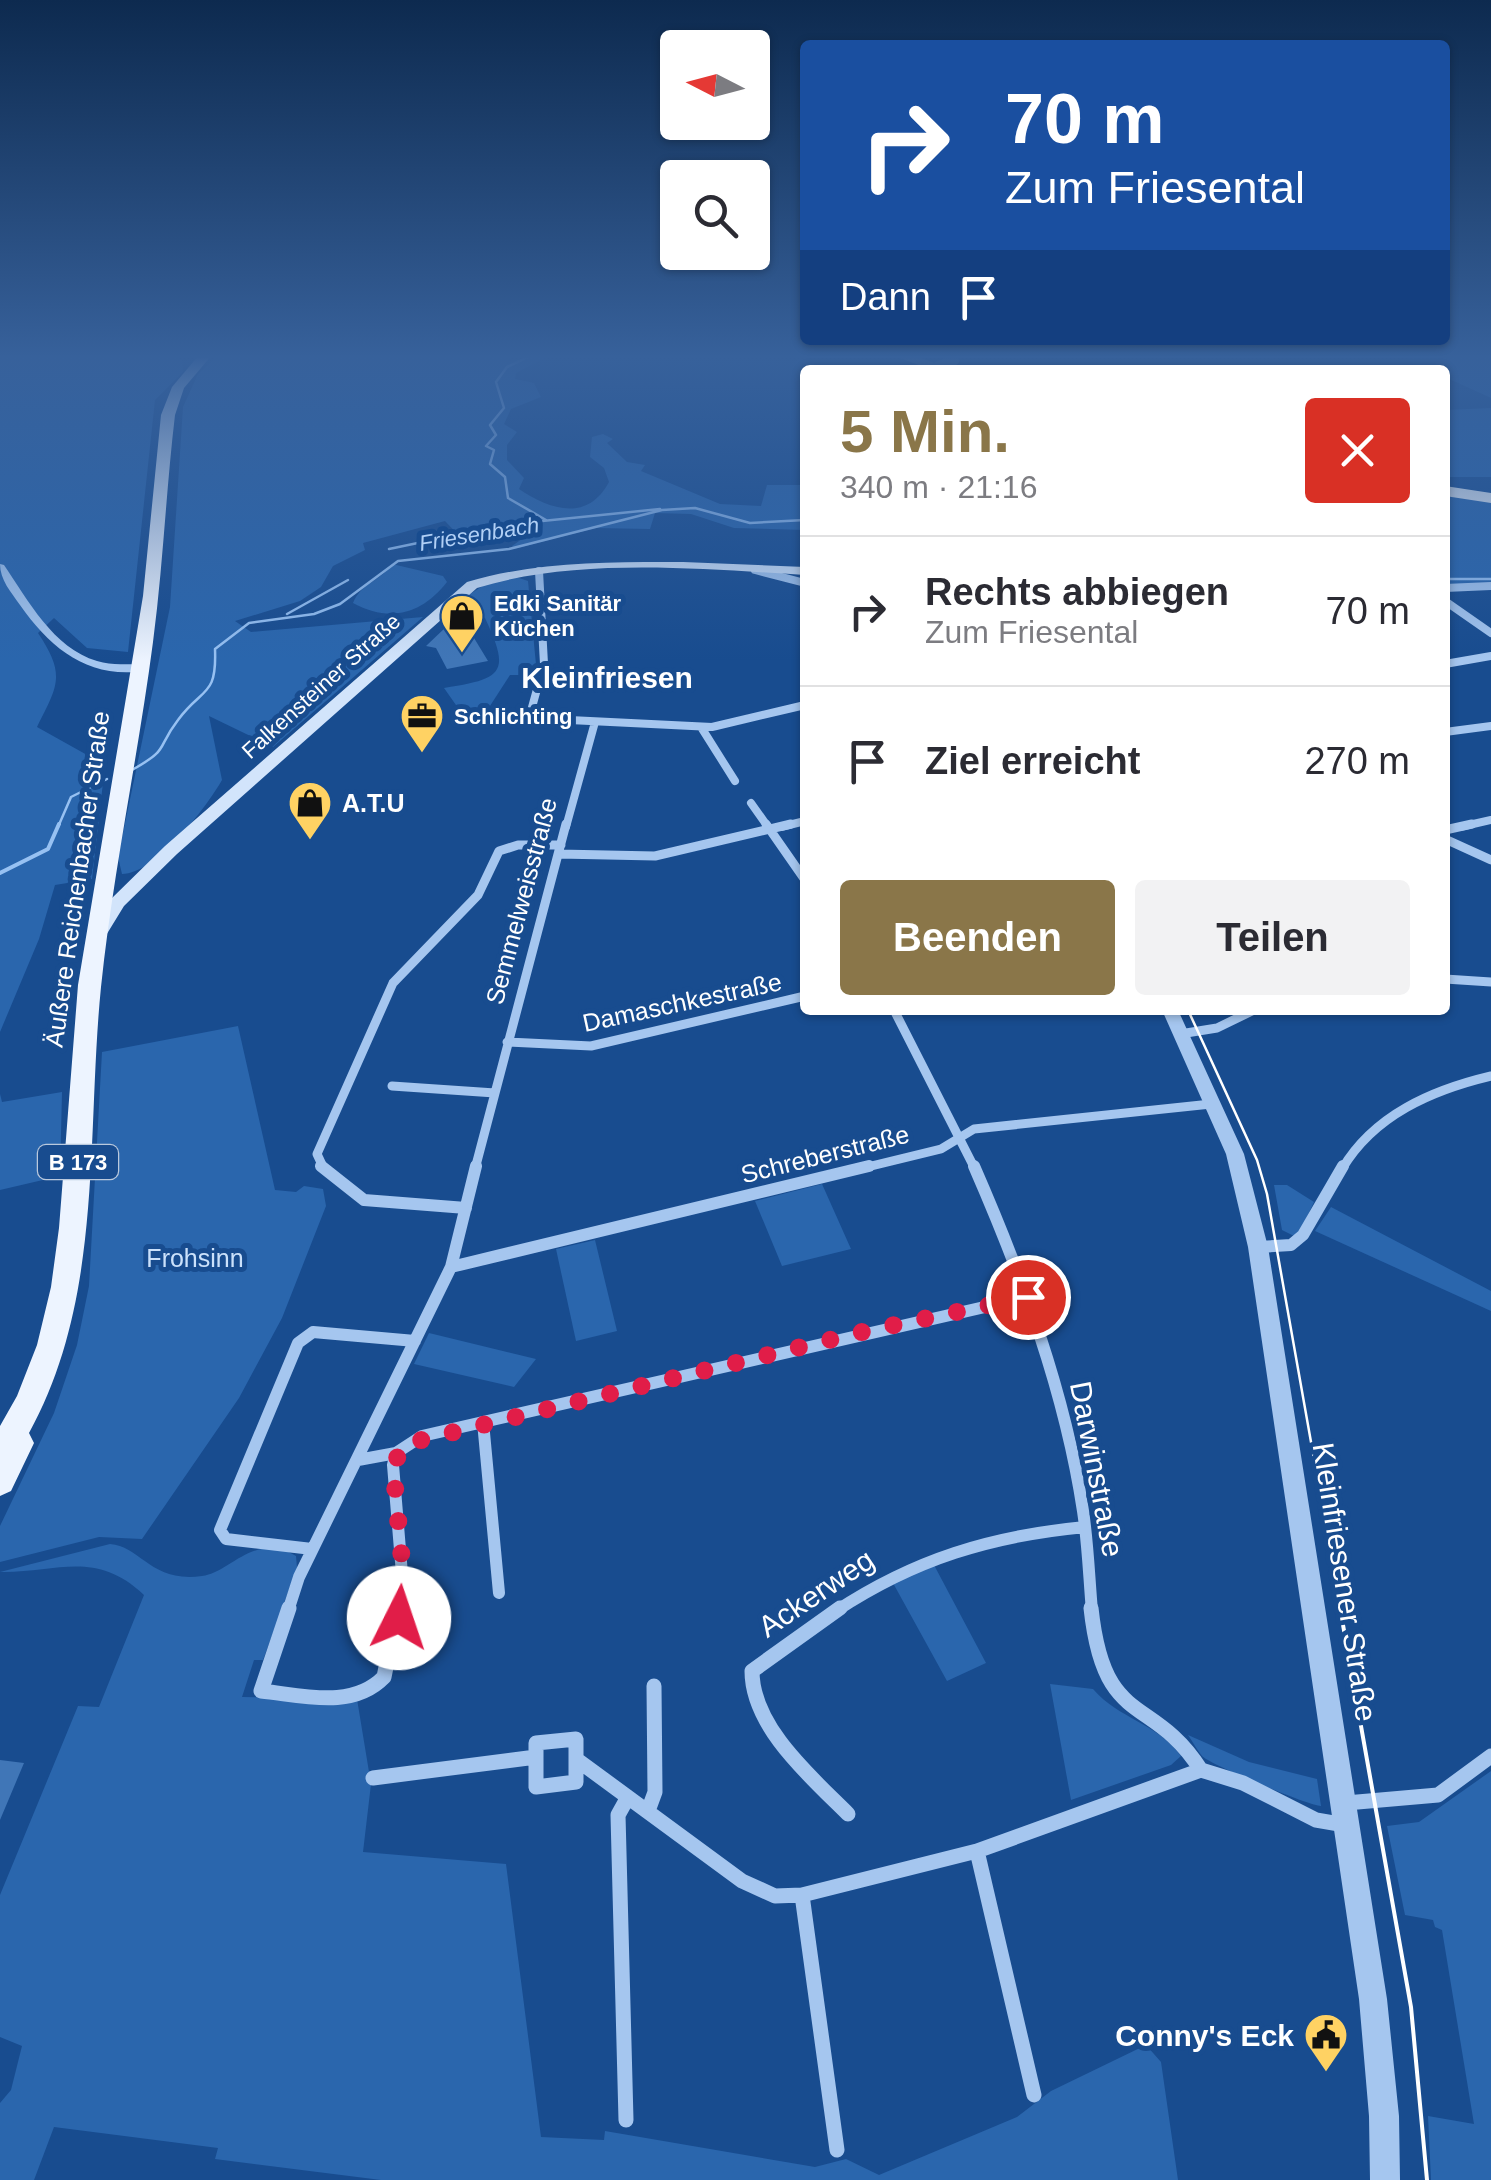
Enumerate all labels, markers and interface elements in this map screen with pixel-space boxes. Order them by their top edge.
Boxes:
north arrow [660,30,770,140]
map controls [660,30,770,270]
icon: right [840,80,970,210]
text: 70 m [1005,80,1165,158]
button: search [660,160,770,270]
text: Zum Friesental [1005,162,1305,213]
icon: arrive [951,270,1006,325]
text: Dann [840,276,931,318]
text: 5 Min. [840,398,1010,465]
button: close [1305,398,1410,503]
text: 340 m · 21:16 [840,469,1037,505]
water label: Friesenbach [417,512,541,556]
text: Rechts abbiegen [925,571,1229,613]
icon: right [840,584,895,639]
text: 70 m [1326,590,1410,632]
place label: Edki Sanitär Küchen [494,591,622,641]
shop icon: Edki Sanitär Küchen [439,593,485,654]
street label: Falkensteiner Straße [237,608,405,764]
text: Zum Friesental [925,614,1138,650]
district label: Kleinfriesen [521,661,693,694]
office icon: Schlichting [399,693,445,754]
place label: Schlichting [454,704,573,729]
street label: Äußere Reichenbacher Straße [40,709,114,1049]
icon: arrive [840,734,895,789]
text: Ziel erreicht [925,740,1140,782]
text: 270 m [1304,740,1410,782]
shop icon: A.T.U [287,780,333,841]
place label: A.T.U [342,789,405,817]
street label: Semmelweisstraße [480,795,562,1007]
button: Beenden [840,880,1115,995]
button: Teilen [1135,880,1410,995]
street label: Damaschkestraße [580,967,784,1037]
street label: Schreberstraße [738,1120,912,1188]
road number: B 173 [38,1145,118,1179]
park label: Frohsinn [146,1244,244,1272]
pin [986,1255,1071,1340]
icon: arrive [1001,1270,1056,1325]
street label: Darwinstraße [1064,1378,1130,1560]
street label: Kleinfriesener Straße [1307,1440,1383,1724]
street label: Ackerweg [752,1542,880,1644]
position arrow [347,1566,451,1670]
public building icon: Conny's Eck [1303,2012,1349,2073]
place label: Conny's Eck [1115,2019,1294,2052]

